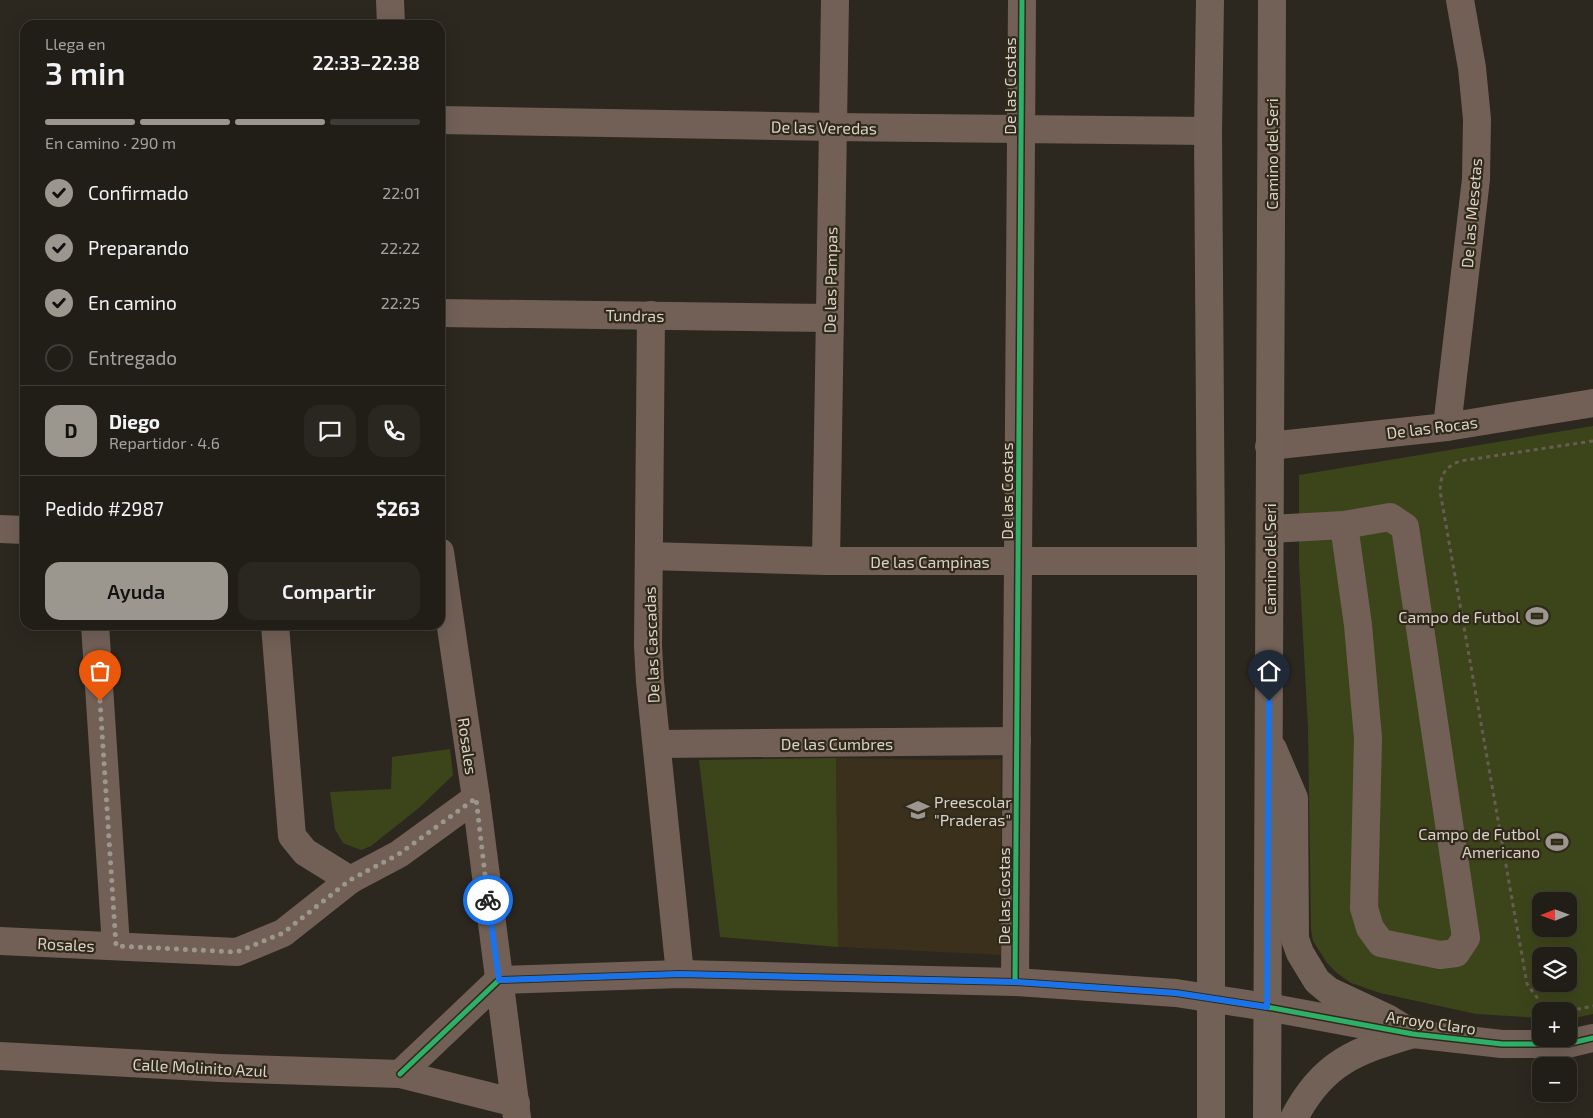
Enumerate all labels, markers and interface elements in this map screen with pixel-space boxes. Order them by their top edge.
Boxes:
text: Llega en [45,34,106,53]
street label: De las Costas [1000,37,1019,135]
text: 22:33–22:38 [312,51,420,74]
text: 3 min [45,53,126,91]
street label: Camino del Seri [1262,98,1281,210]
street label: De las Veredas [771,117,877,137]
text: En camino · 290 m [45,133,176,152]
street label: De las Mesetas [1457,157,1485,269]
icon: check [45,179,73,207]
text: Confirmado [88,181,189,204]
text: 22:01 [382,183,420,202]
street label: De las Pampas [820,227,840,333]
icon: check [45,234,73,262]
text: Preparando [88,236,189,259]
text: 22:22 [380,238,420,257]
icon: check [45,289,73,317]
text: En camino [88,291,177,314]
text: 22:25 [381,293,420,312]
street label: Tundras [605,305,665,325]
text: Entregado [88,346,177,369]
button: chat [304,405,356,457]
button: phone [368,405,420,457]
text: Diego [109,410,160,433]
street label: De las Rocas [1385,412,1479,442]
text: D [65,419,77,442]
text: Repartidor · 4.6 [109,433,220,452]
street label: De las Costas [997,442,1016,540]
text: Pedido #2987 [45,497,164,520]
text: $263 [376,497,420,520]
street label: Camino del Seri [1260,503,1279,615]
street label: De las Campinas [870,552,990,571]
button: Ayuda [45,562,228,620]
button: Compartir [238,562,420,620]
street label: De las Cascadas [639,586,663,704]
sports icon: Campo de Futbol [1524,603,1550,629]
place label: Campo de Futbol [1398,607,1520,626]
pin [79,650,121,701]
pin [1248,650,1290,701]
icon: bag [86,657,114,685]
icon: home [1255,657,1283,685]
street label: Rosales [455,716,481,776]
street label: De las Cumbres [781,734,893,753]
place label: Preescolar "Praderas" [934,792,1012,829]
school or university icon: Preescolar "Praderas" [905,797,931,823]
place label: Campo de Futbol Americano [1418,824,1540,861]
sports icon: Campo de Futbol Americano [1544,829,1570,855]
street label: De las Costas [994,847,1013,945]
courier [463,875,513,925]
icon: bike [474,886,502,914]
north arrow [1532,892,1578,938]
map controls [1532,892,1577,1102]
street label: Rosales [37,933,95,955]
button: layers [1532,947,1577,992]
button: + [1532,1002,1577,1047]
street label: Arroyo Claro [1385,1006,1477,1038]
street label: Calle Molinito Azul [132,1054,268,1080]
button: − [1532,1057,1577,1102]

